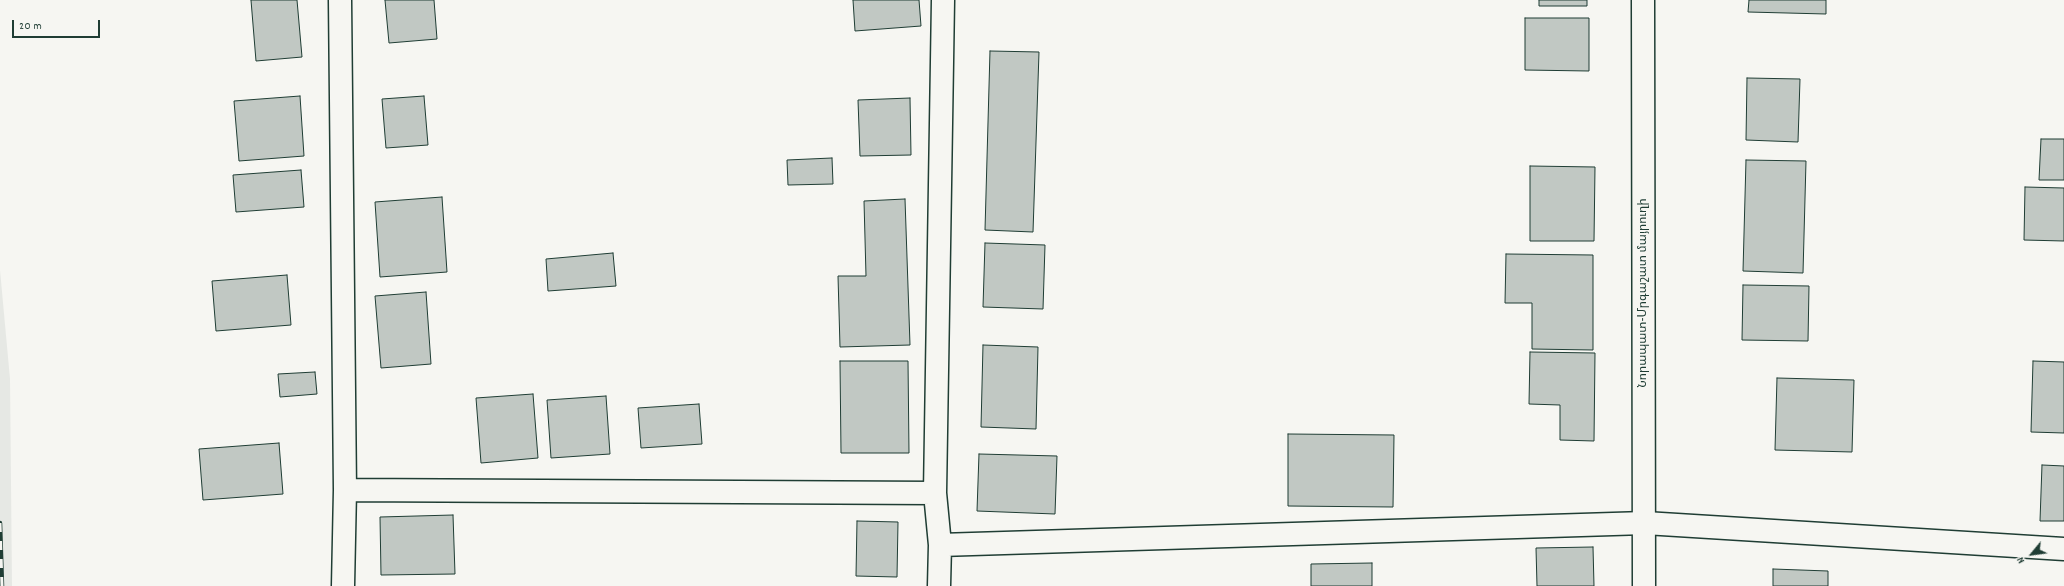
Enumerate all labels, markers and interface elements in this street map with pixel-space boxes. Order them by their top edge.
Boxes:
scale bar [14,12,102,38]
text: 20 m [19,18,42,35]
street label: Նորապատ-Մրգաշատ մայրուղի [1637,198,1651,388]
north arrow [2012,534,2052,574]
text: N [2013,554,2030,566]

